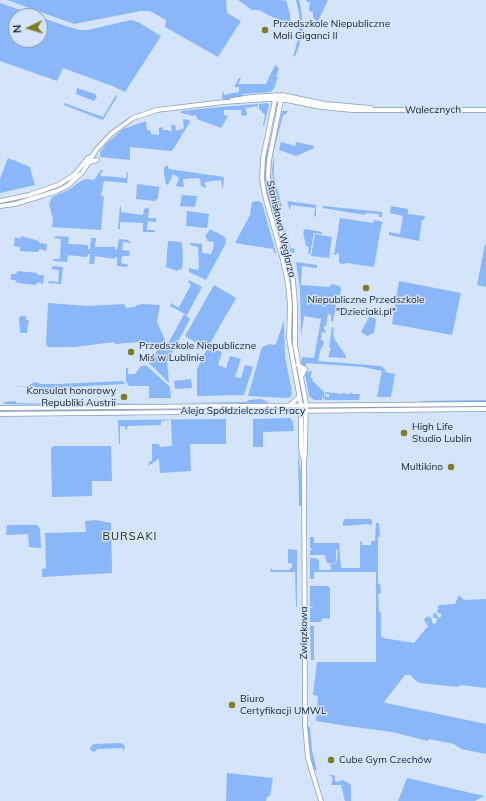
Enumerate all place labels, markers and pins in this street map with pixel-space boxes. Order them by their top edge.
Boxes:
place label: Przedszkole Niepubliczne Mali Giganci II [273,18,390,42]
marker: Przedszkole Niepubliczne Mali Giganci II [260,25,270,35]
marker: Niepubliczne Przedszkole "Dzieciaki.pl" [361,283,371,293]
place label: Niepubliczne Przedszkole "Dzieciaki.pl" [307,294,425,318]
place label: Przedszkole Niepubliczne Miś w Lublinie [139,340,256,364]
marker: Przedszkole Niepubliczne Miś w Lublinie [126,347,136,357]
place label: Konsulat honorowy Republiki Austrii [27,385,116,408]
marker: Konsulat honorowy Republiki Austrii [119,392,129,402]
place label: High Life Studio Lublin [412,421,472,444]
marker: High Life Studio Lublin [399,428,409,438]
place label: Multikino [401,461,443,473]
marker: Multikino [446,462,456,472]
place label: Biuro Certyfikacji UMWL [240,693,326,716]
marker: Biuro Certyfikacji UMWL [227,700,237,710]
place label: Cube Gym Czechów [339,754,432,766]
marker: Cube Gym Czechów [326,755,336,765]

